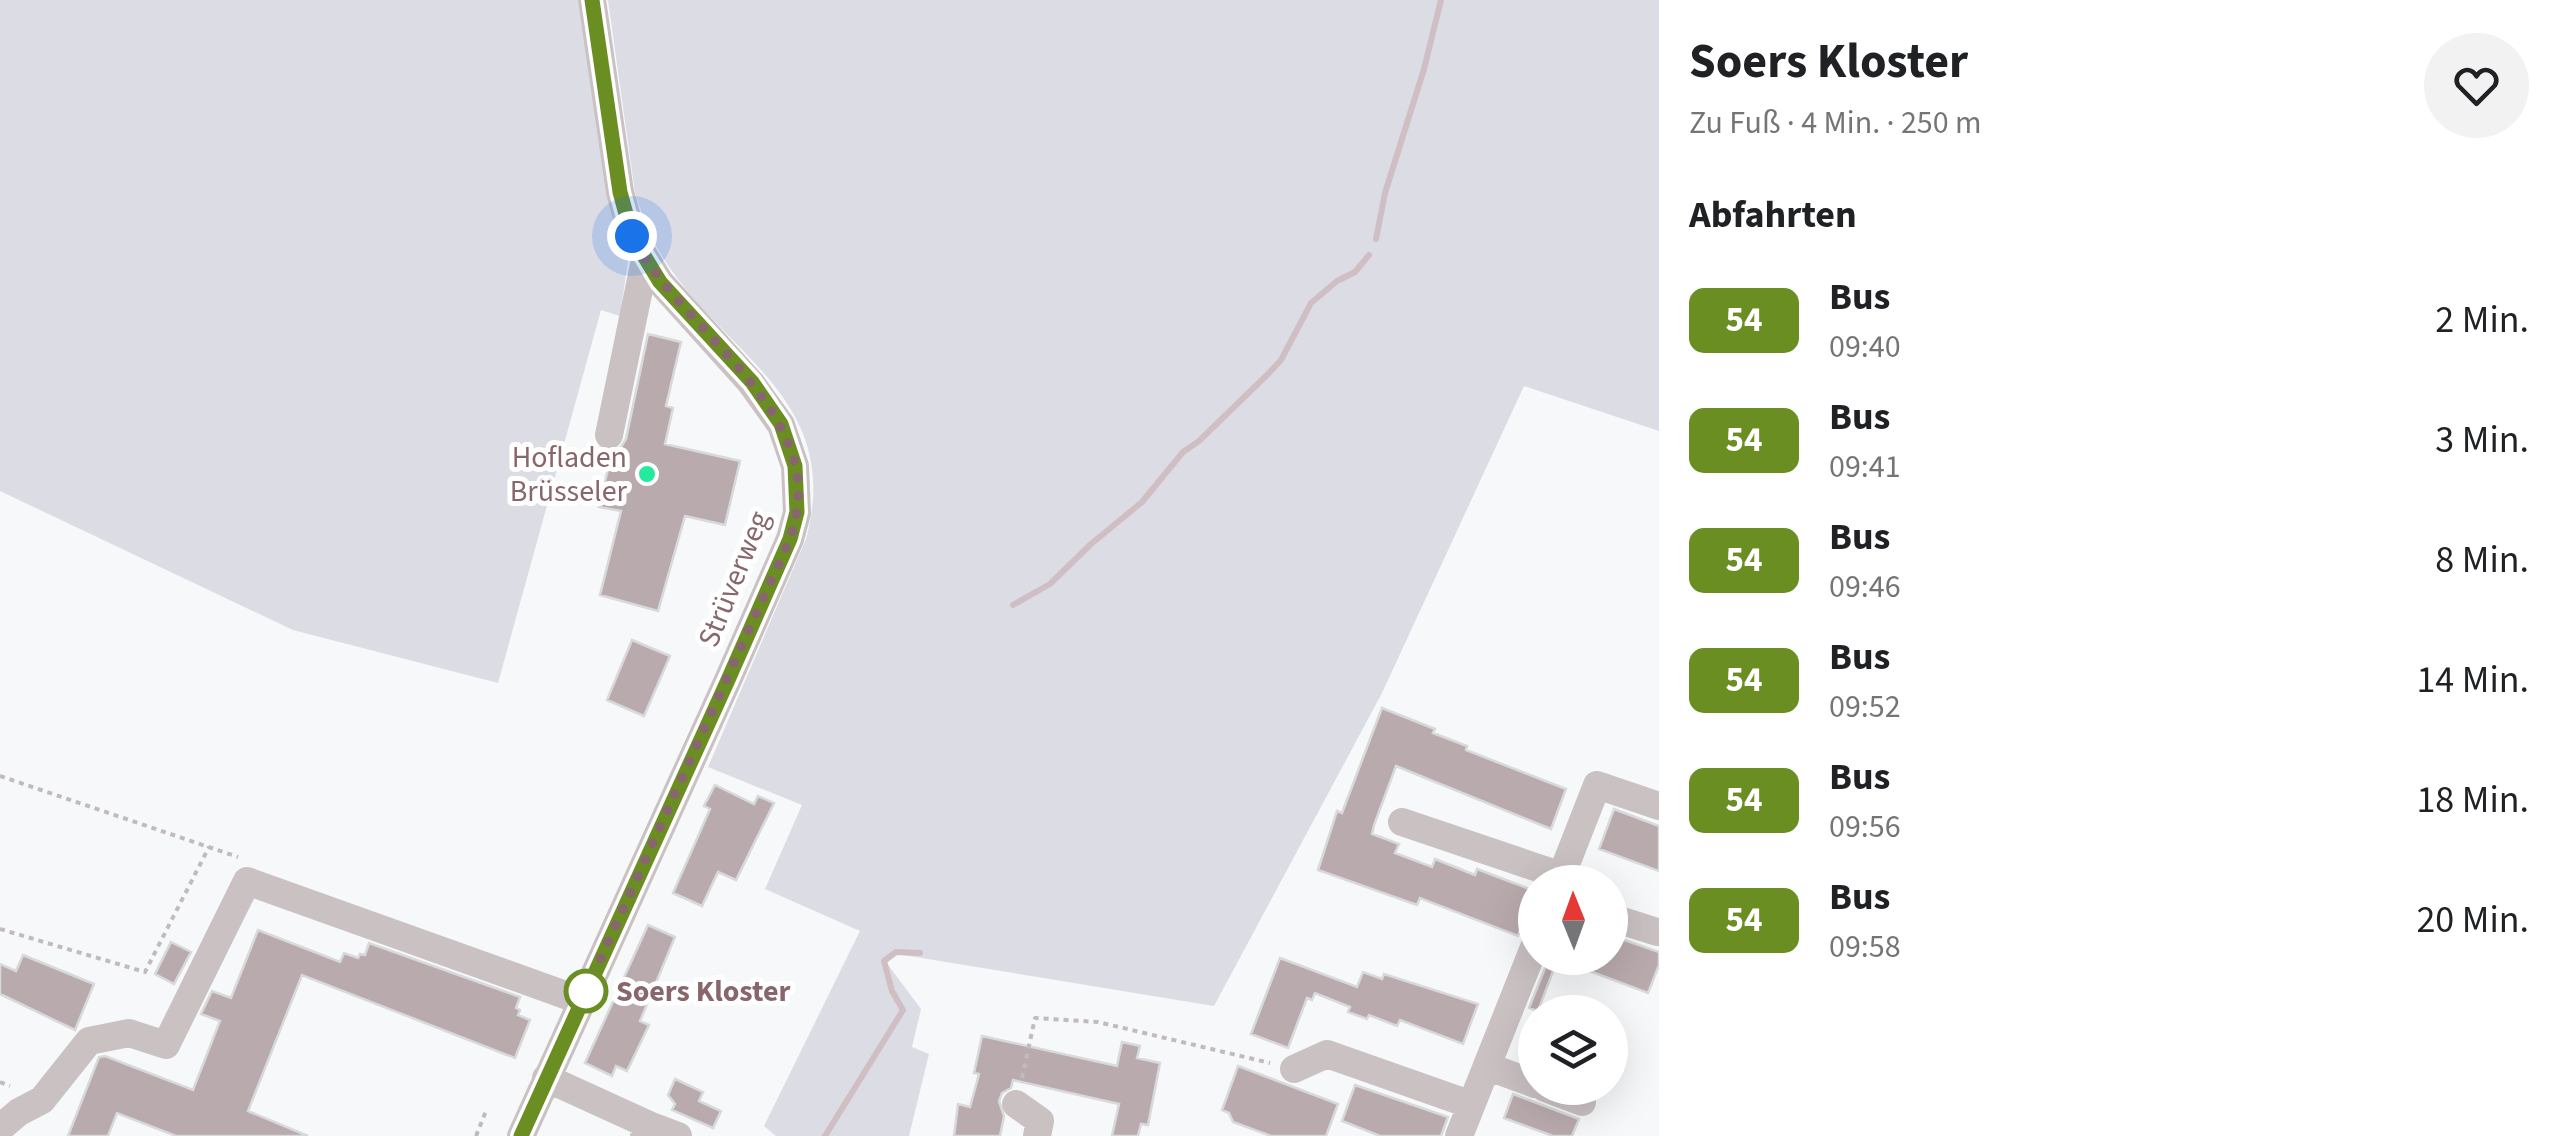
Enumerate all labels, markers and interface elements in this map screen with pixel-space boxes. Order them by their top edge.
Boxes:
text: Soers Kloster [1689,28,1968,96]
button: heart [2424,33,2529,138]
text: Zu Fuß · 4 Min. · 250 m [1689,100,1982,146]
text: Abfahrten [1689,188,1857,242]
your location [607,211,657,261]
text: Bus [1829,270,1890,324]
text: 2 Min. [2435,293,2529,347]
text: 54 [1726,295,1762,345]
text: 09:40 [1829,324,1901,370]
text: Bus [1829,390,1890,444]
text: 3 Min. [2435,413,2529,467]
text: 54 [1726,415,1762,465]
place label: Hofladen Brüsseler [510,436,628,513]
text: 09:41 [1829,444,1901,490]
marker: Hofladen Brüsseler [636,463,658,485]
street label: Strüverweg [687,505,781,653]
text: Bus [1829,510,1890,564]
text: 8 Min. [2435,533,2529,587]
text: 54 [1726,535,1762,585]
text: 09:46 [1829,564,1901,610]
text: Bus [1829,630,1890,684]
text: 14 Min. [2416,653,2529,707]
text: 54 [1726,655,1762,705]
text: 09:52 [1829,684,1901,730]
text: Bus [1829,750,1890,804]
text: 18 Min. [2416,773,2529,827]
text: 54 [1726,775,1762,825]
text: 09:56 [1829,804,1901,850]
north arrow [1518,865,1628,975]
map controls [1518,865,1628,1105]
text: Bus [1829,870,1890,924]
text: 20 Min. [2416,893,2529,947]
text: 54 [1726,895,1762,945]
text: 09:58 [1829,924,1901,970]
marker: Soers Kloster [565,970,607,1012]
place label: Soers Kloster [616,970,791,1013]
button: layers [1518,995,1628,1105]

